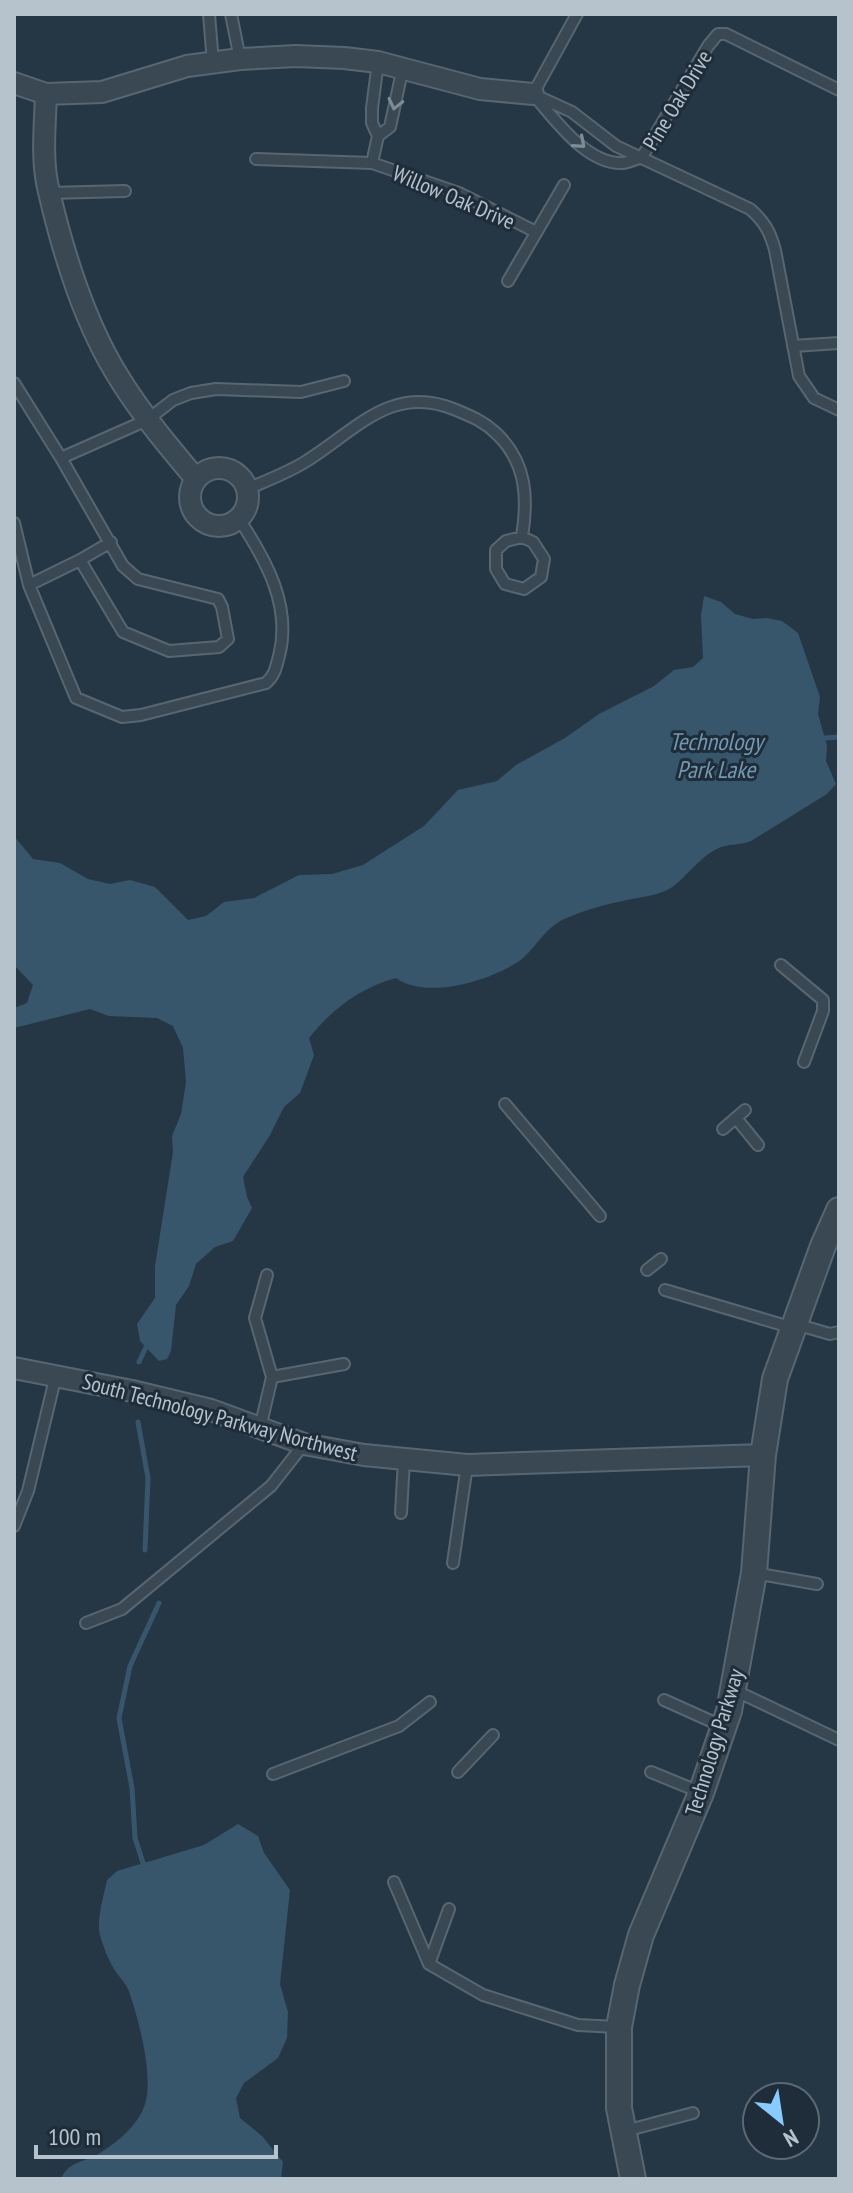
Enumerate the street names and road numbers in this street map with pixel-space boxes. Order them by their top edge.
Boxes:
street label: Pine Oak Drive [636,45,718,155]
street label: Willow Oak Drive [389,159,519,235]
street label: South Technology Parkway Northwest [79,1367,361,1467]
street label: Technology Parkway [678,1664,750,1819]

